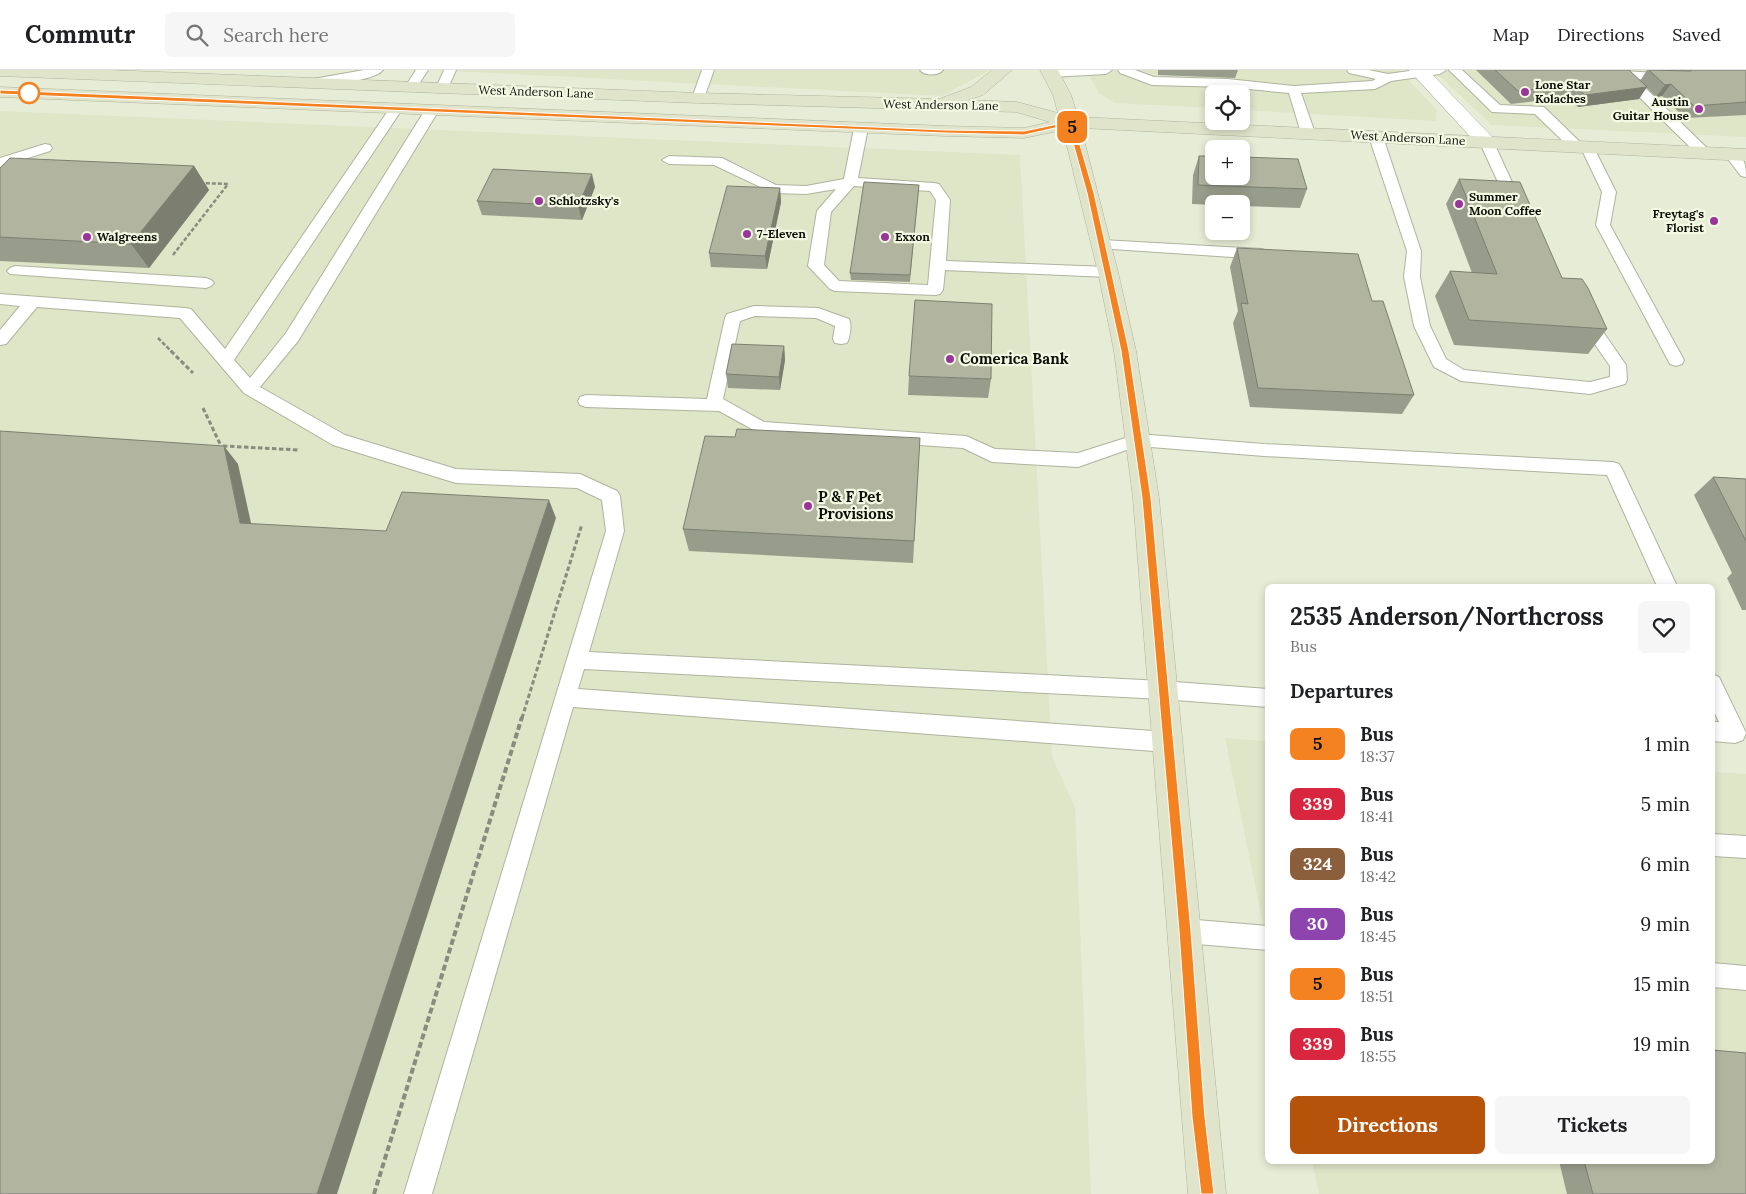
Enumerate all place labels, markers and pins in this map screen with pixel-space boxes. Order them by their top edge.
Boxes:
place label: Lone Star Kolaches [1535,77,1591,106]
unlabelled marker [18,82,40,104]
marker: Lone Star Kolaches [1519,86,1531,98]
place label: Austin Guitar House [1613,94,1690,123]
marker: Austin Guitar House [1693,103,1705,115]
place label: Summer Moon Coffee [1469,189,1542,218]
place label: Schlotzsky's [549,193,619,208]
marker: Schlotzsky's [533,195,545,207]
marker: Summer Moon Coffee [1453,198,1465,210]
place label: Freytag's Florist [1652,206,1705,235]
marker: Freytag's Florist [1708,215,1720,227]
place label: 7-Eleven [757,226,806,241]
marker: 7-Eleven [741,228,753,240]
place label: Walgreens [97,229,157,244]
place label: Exxon [895,229,930,244]
marker: Walgreens [81,231,93,243]
marker: Exxon [879,231,891,243]
place label: Comerica Bank [960,349,1069,368]
marker: Comerica Bank [944,353,956,365]
place label: P & F Pet Provisions [818,487,894,523]
marker: P & F Pet Provisions [802,500,814,512]

